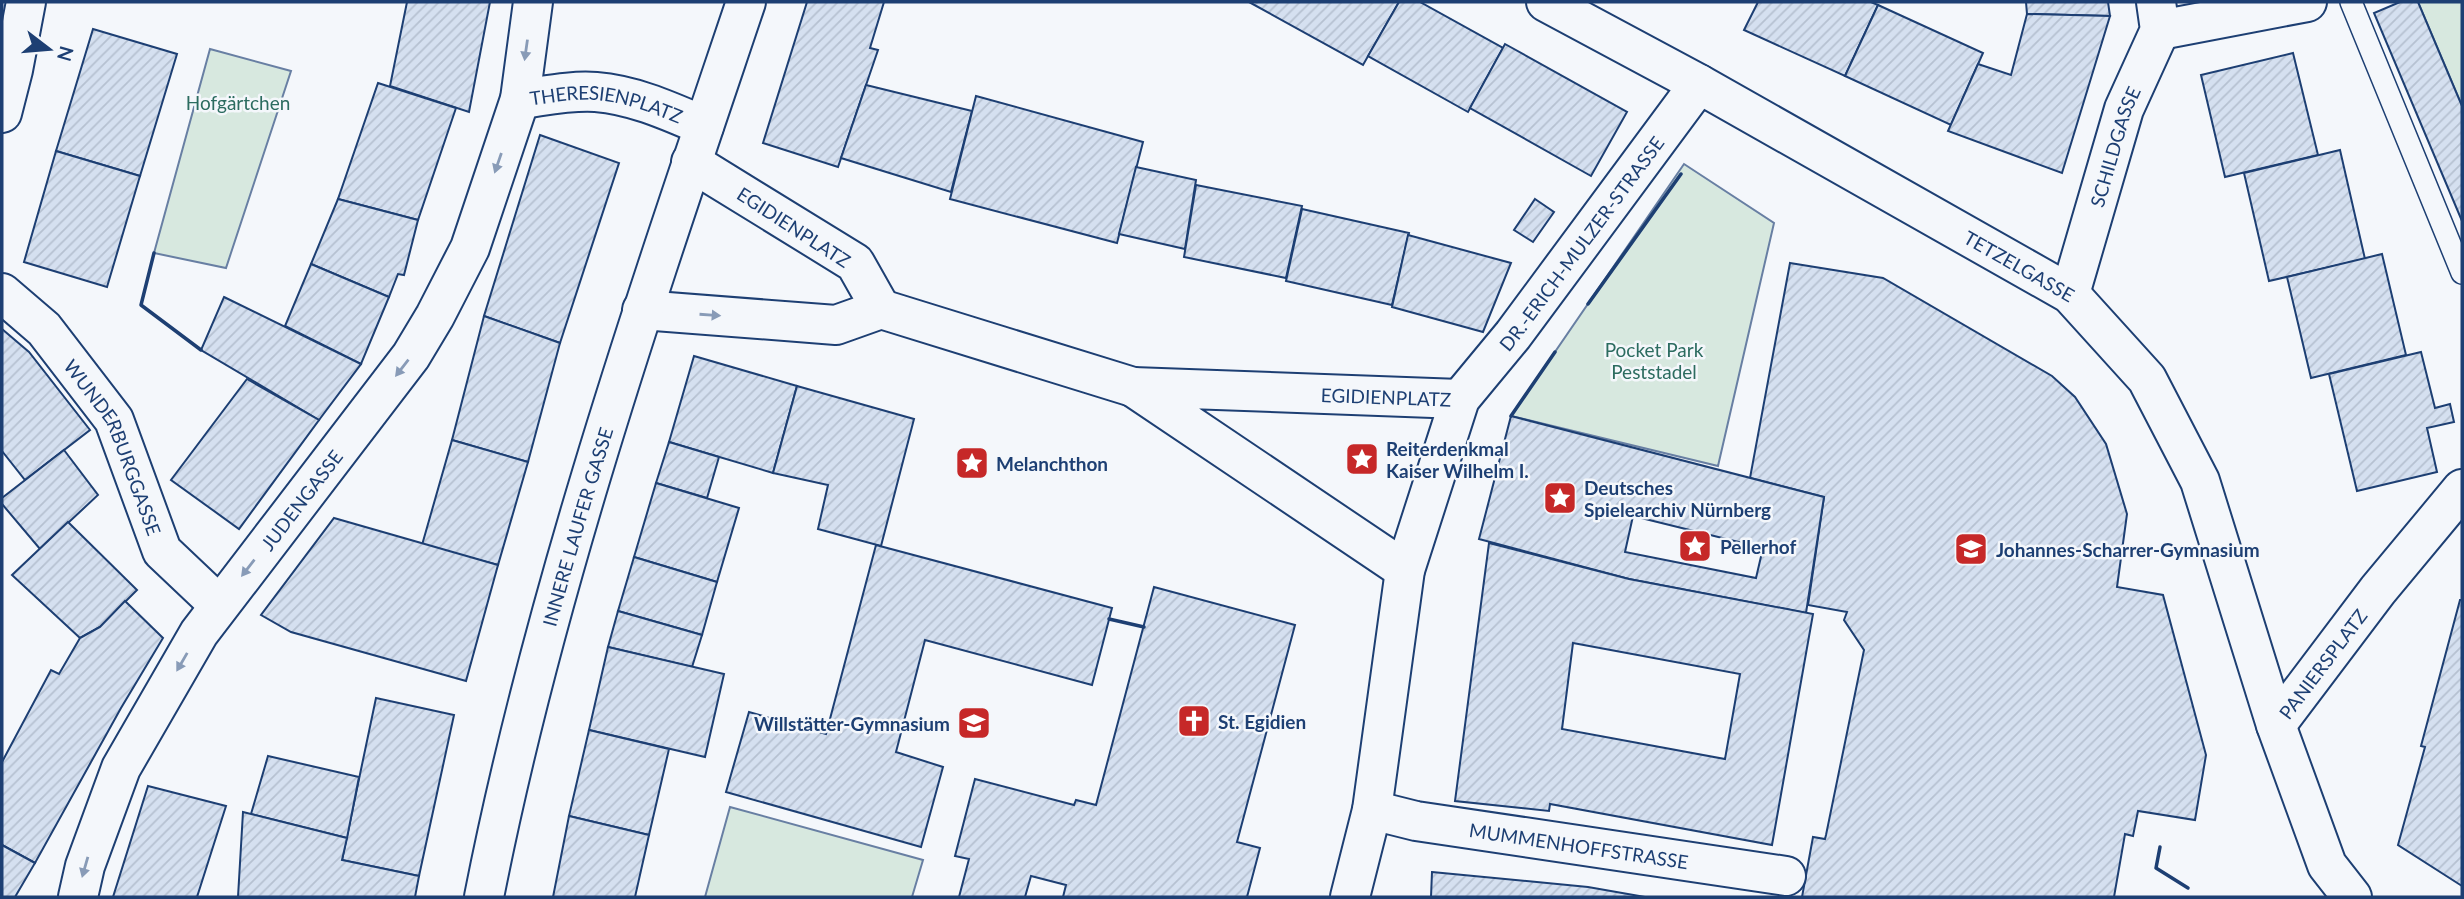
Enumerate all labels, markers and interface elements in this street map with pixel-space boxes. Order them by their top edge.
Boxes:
north arrow [14,14,84,84]
one-way arrow [521,39,532,61]
text: N [53,44,79,64]
street label: THERESIENPLATZ [528,80,686,127]
street label: SCHILDGASSE [2085,82,2144,210]
park label: Hofgärtchen [186,91,290,114]
street label: DR.-ERICH-MULZER-STRASSE [1494,131,1668,355]
one-way arrow [492,153,503,174]
street label: EGIDIENPLATZ [733,182,855,272]
street label: TETZELGASSE [1960,225,2079,306]
one-way arrow [699,310,721,321]
park label: Pocket Park Peststadel [1605,338,1704,383]
street label: WUNDERBURGGASSE [60,354,167,538]
one-way arrow [395,359,409,377]
street label: EGIDIENPLATZ [1320,382,1452,410]
street label: INNERE LAUFER GASSE [537,424,617,629]
place label: Reiterdenkmal Kaiser Wilhelm I. [1386,437,1529,482]
place icon: Reiterdenkmal Kaiser Wilhelm I. [1343,440,1381,478]
place icon: Melanchthon [953,444,991,482]
street label: JUDENGASSE [255,445,347,554]
place label: Melanchthon [996,452,1108,475]
place label: Deutsches Spielearchiv Nürnberg [1584,476,1771,521]
place icon: Deutsches Spielearchiv Nürnberg [1541,479,1579,517]
place icon: Pellerhof [1676,527,1714,565]
school or university icon: Johannes-Scharrer-Gymnasium [1952,530,1990,568]
place label: Pellerhof [1720,535,1797,558]
place label: Johannes-Scharrer-Gymnasium [1996,538,2260,561]
one-way arrow [242,559,256,577]
street label: PANIERSPLATZ [2274,604,2371,723]
one-way arrow [176,653,188,672]
church icon: St. Egidien [1175,702,1213,740]
school or university icon: Willstätter-Gymnasium [955,704,993,742]
place label: St. Egidien [1218,710,1306,733]
place label: Willstätter-Gymnasium [754,712,950,735]
street label: MUMMENHOFFSTRASSE [1468,818,1690,873]
one-way arrow [80,857,90,878]

